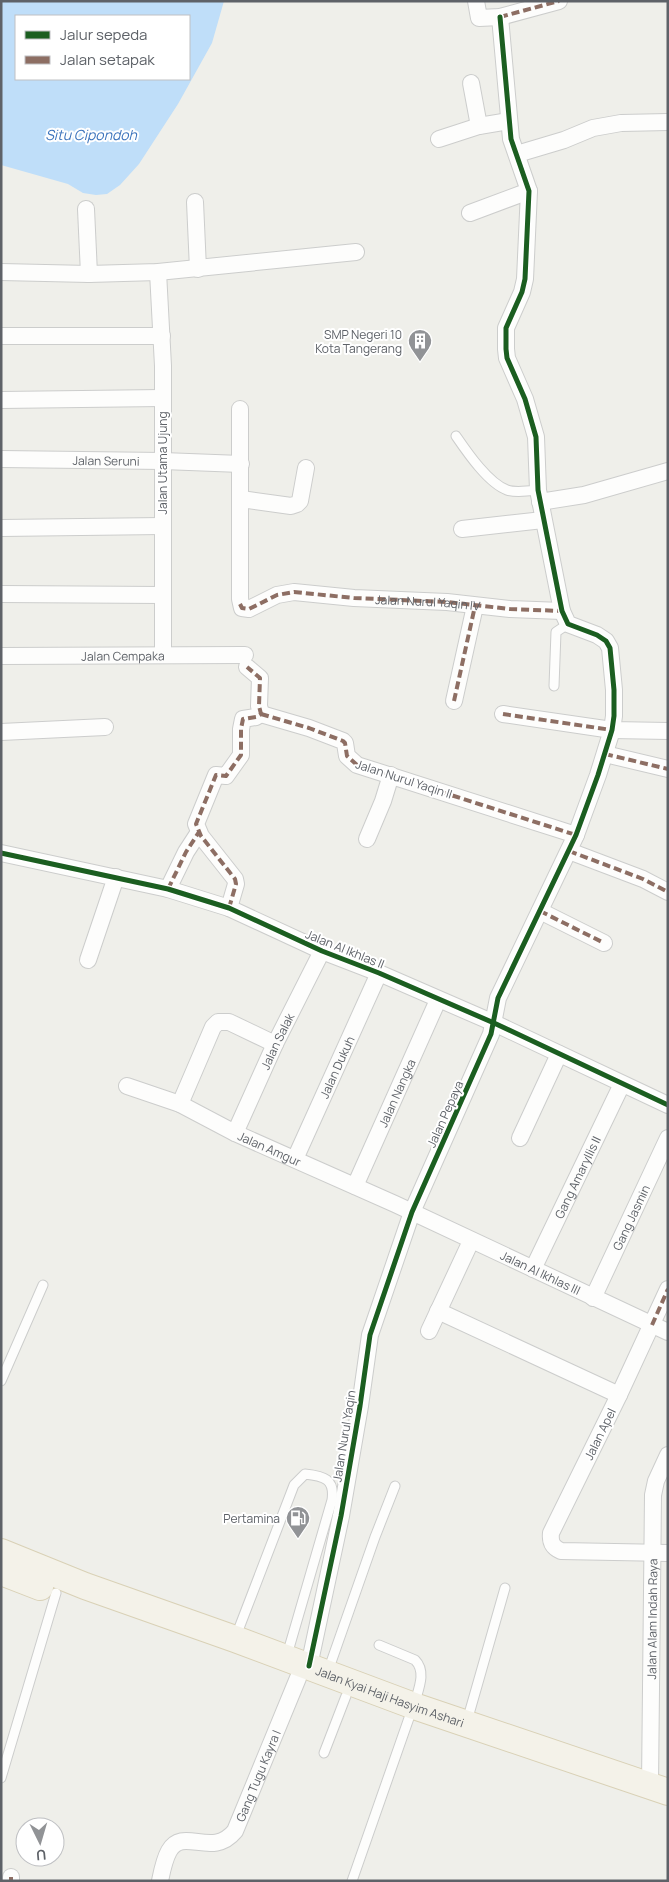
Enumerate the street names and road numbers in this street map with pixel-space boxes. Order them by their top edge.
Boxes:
street label: Jalan Utama Ujung [154,411,171,515]
street label: Jalan Seruni [72,451,140,469]
street label: Jalan Nurul Yaqin IV [375,590,482,614]
street label: Jalan Cempaka [81,647,165,664]
street label: Jalan Nurul Yaqin II [354,755,454,803]
street label: Jalan Al Ikhlas II [303,925,387,973]
street label: Jalan Salak [256,1009,298,1072]
street label: Jalan Dukuh [315,1033,358,1101]
street label: Jalan Nangka [374,1056,419,1130]
street label: Jalan Pepaya [423,1078,467,1150]
street label: Jalan Amgur [235,1127,305,1170]
street label: Gang Amaryllis II [550,1133,604,1221]
street label: Gang Jasmin [608,1182,653,1253]
street label: Jalan Al Ikhlas III [498,1246,583,1298]
street label: Jalan Nurul Yaqin [328,1389,360,1483]
street label: Jalan Apel [580,1405,620,1463]
street label: Jalan Alam Indah Raya [643,1558,661,1680]
street label: Jalan Kyai Haji Hasyim Ashari [314,1662,466,1731]
street label: Gang Tugu Kayra I [231,1727,284,1824]

